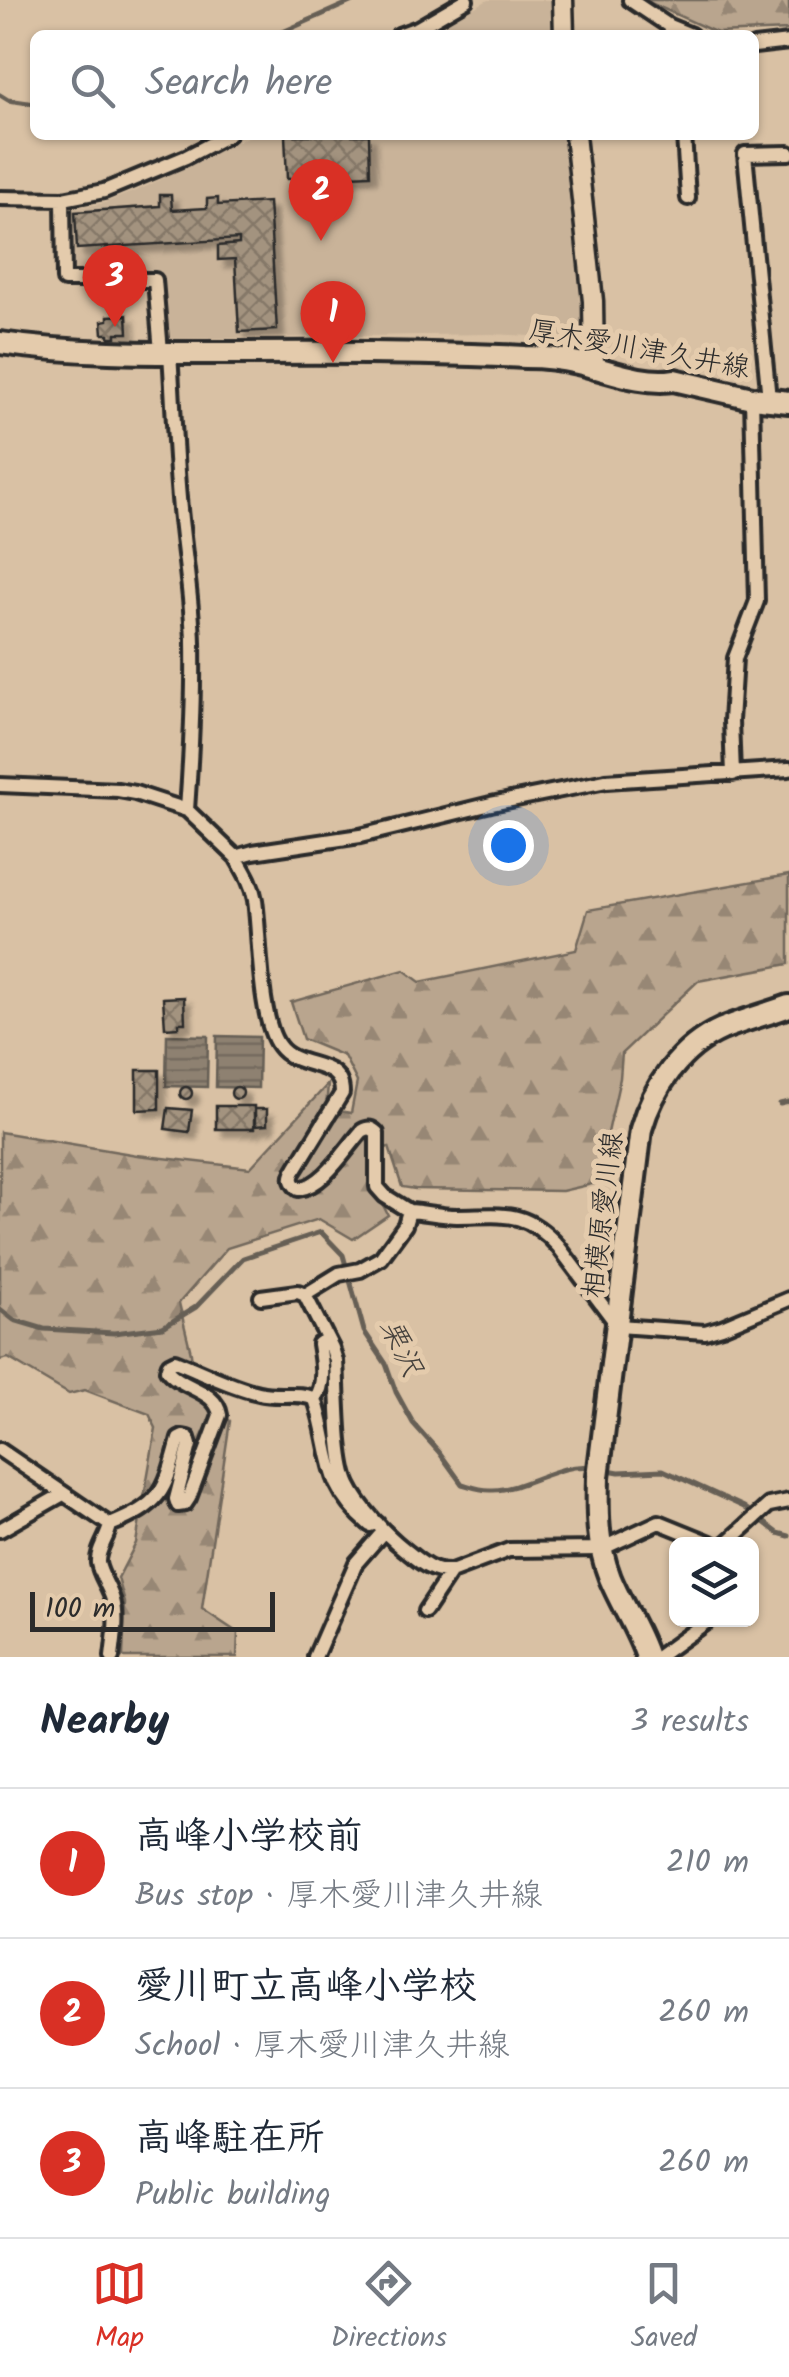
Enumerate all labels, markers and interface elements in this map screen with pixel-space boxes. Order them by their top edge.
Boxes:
search box [30,30,759,140]
text: Search here [145,55,332,115]
icon: search [65,58,120,113]
pin: 2 [288,158,354,241]
pin: 3 [82,245,148,327]
pin: 1 [300,280,366,363]
street label: 厚木愛川津久井線 [525,308,753,392]
your location [483,820,534,871]
street label: 相模原愛川線 [571,1129,637,1301]
water label: 栗沢 [365,1311,435,1386]
map controls [669,1537,759,1627]
button: layers [669,1537,759,1627]
scale bar [30,1587,275,1632]
text: 100 m [45,1587,115,1632]
text: Nearby [40,1689,169,1756]
text: 3 results [630,1697,749,1748]
text: 高峰小学校前 [135,1808,363,1868]
text: 1 [68,1838,77,1889]
text: 210 m [666,1838,749,1889]
text: Bus stop · 厚木愛川津久井線 [135,1871,542,1922]
text: 愛川町立高峰小学校 [135,1958,477,2018]
text: 2 [63,1988,82,2039]
text: 260 m [658,1988,749,2039]
text: School · 厚木愛川津久井線 [135,2021,509,2072]
text: 高峰駐在所 [135,2110,325,2170]
text: 3 [64,2138,81,2189]
text: 260 m [658,2138,749,2189]
text: Public building [135,2170,331,2221]
tab: Map [92,2256,147,2361]
tab: Directions [331,2256,447,2361]
tab: Saved [631,2256,697,2361]

